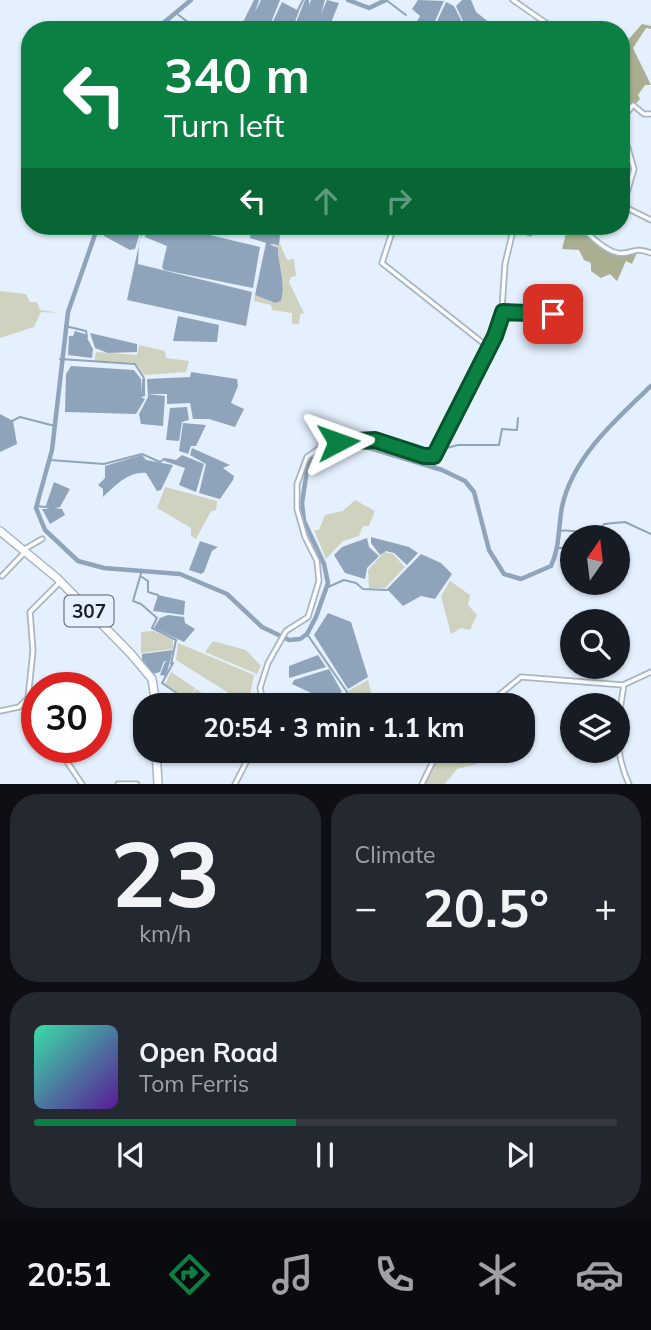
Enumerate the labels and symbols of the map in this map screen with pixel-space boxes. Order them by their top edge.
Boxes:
pin [523,284,583,344]
position arrow [301,405,375,479]
north arrow [560,525,630,595]
road number: 307 [64,596,114,626]
speed limit sign: 30 [21,672,112,763]

